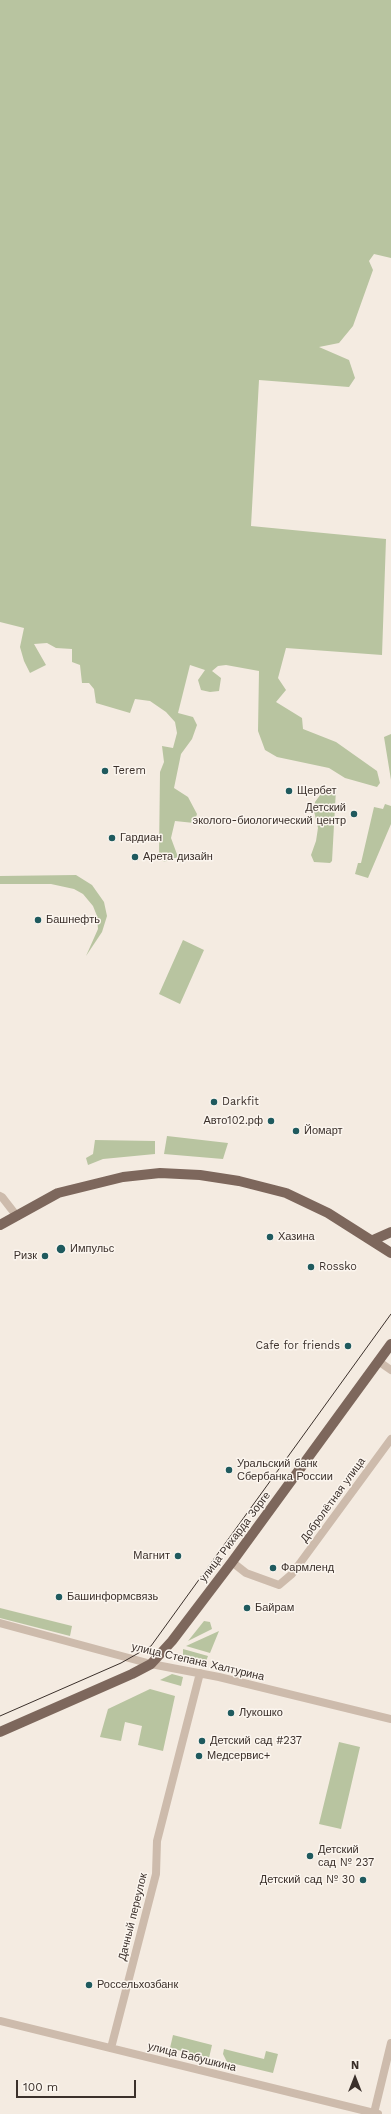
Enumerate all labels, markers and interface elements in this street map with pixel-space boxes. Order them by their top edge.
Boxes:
place label: Terem [113,764,146,778]
marker: Terem [100,766,110,776]
place label: Щербет [297,784,337,798]
marker: Щербет [284,786,294,796]
place label: Детский эколого-биологический центр [193,801,346,827]
marker: Детский эколого-биологический центр [349,809,359,819]
place label: Гардиан [120,831,162,845]
marker: Гардиан [107,833,117,843]
place label: Арета дизайн [143,850,213,864]
marker: Арета дизайн [130,852,140,862]
place label: Башнефть [46,913,100,927]
marker: Башнефть [33,915,43,925]
place label: Darkfit [222,1095,259,1109]
marker: Darkfit [209,1097,219,1107]
place label: Авто102.рф [203,1114,263,1128]
marker: Авто102.рф [266,1116,276,1126]
place label: Йомарт [304,1124,343,1138]
marker: Йомарт [291,1126,301,1136]
place label: Хазина [278,1230,315,1244]
marker: Хазина [265,1232,275,1242]
place label: Импульс [70,1242,114,1256]
marker: Импульс [55,1243,67,1255]
place label: Ризк [14,1249,37,1263]
marker: Ризк [40,1251,50,1261]
place label: Rossko [319,1260,357,1274]
marker: Rossko [306,1262,316,1272]
place label: Cafe for friends [255,1339,340,1353]
marker: Cafe for friends [343,1341,353,1351]
street label: Добролётная улица [298,1455,368,1545]
place label: Уральский банк Сбербанка России [237,1457,333,1483]
marker: Уральский банк Сбербанка России [224,1465,234,1475]
street label: улица Рихарда Зорге [197,1489,273,1585]
place label: Магнит [133,1549,170,1563]
marker: Магнит [173,1551,183,1561]
place label: Фармленд [281,1561,334,1575]
marker: Фармленд [268,1563,278,1573]
place label: Башинформсвязь [67,1590,158,1604]
marker: Башинформсвязь [54,1592,64,1602]
place label: Байрам [255,1601,294,1615]
marker: Байрам [242,1603,252,1613]
street label: улица Степана Халтурина [130,1640,266,1684]
place label: Лукошко [239,1706,283,1720]
marker: Лукошко [226,1708,236,1718]
place label: Детский сад #237 [210,1734,302,1748]
marker: Детский сад #237 [197,1736,207,1746]
place label: Медсервис+ [207,1749,270,1763]
marker: Медсервис+ [194,1751,204,1761]
place label: Детский сад № 237 [318,1843,374,1869]
marker: Детский сад № 237 [305,1851,315,1861]
street label: Дачный переулок [116,1872,150,1962]
place label: Детский сад № 30 [260,1873,355,1887]
marker: Детский сад № 30 [358,1875,368,1885]
place label: Россельхозбанк [97,1978,178,1992]
marker: Россельхозбанк [84,1980,94,1990]
street label: улица Бабушкина [146,2040,238,2074]
north arrow [335,2058,375,2098]
text: N [351,2059,359,2072]
scale bar [18,2072,138,2098]
text: 100 m [23,2080,58,2094]

